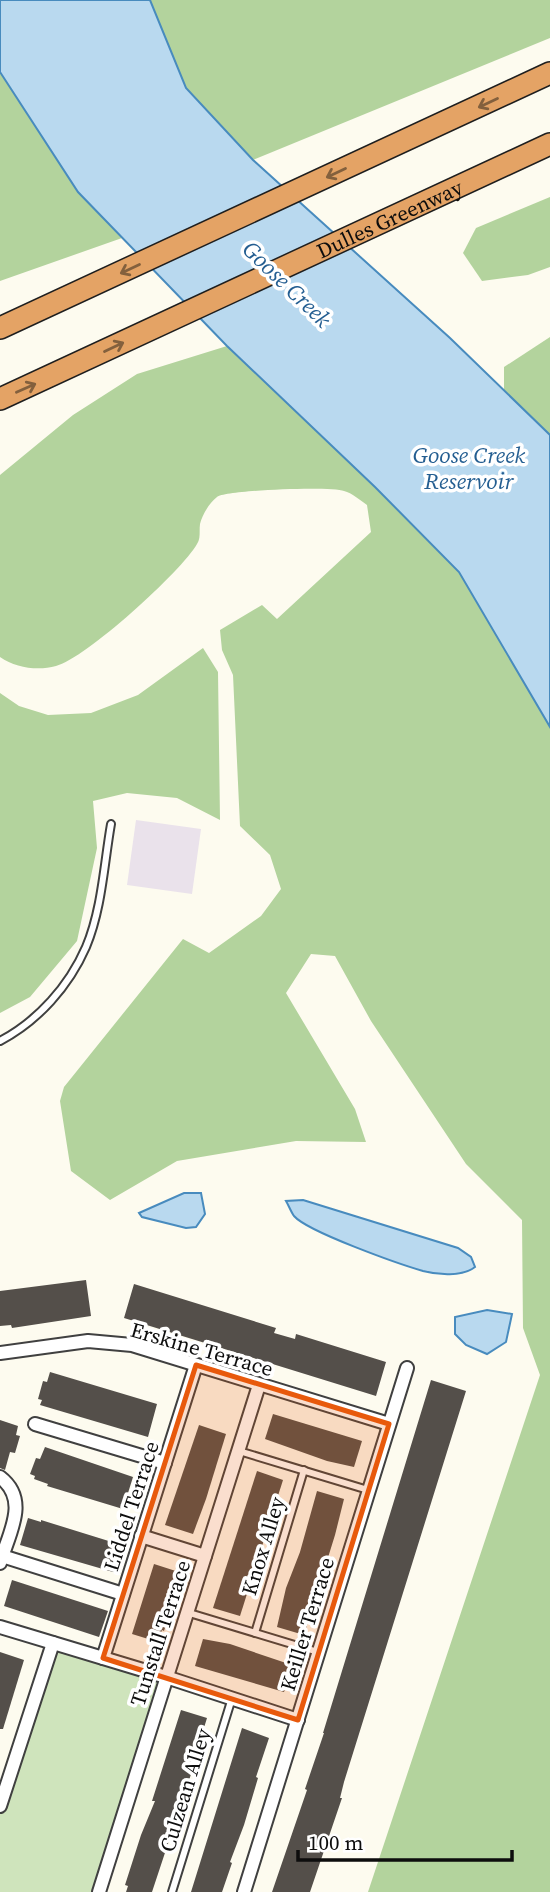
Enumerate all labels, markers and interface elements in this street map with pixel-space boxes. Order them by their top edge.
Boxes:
one-way arrow [478,96,499,110]
one-way arrow [326,167,348,180]
street label: Dulles Greenway [311,172,467,265]
water label: Goose Creek [236,233,339,335]
one-way arrow [120,262,141,276]
one-way arrow [103,340,125,353]
one-way arrow [15,381,36,394]
water label: Goose Creek Reservoir [413,439,525,497]
street label: Erskine Terrace [127,1315,277,1383]
street label: Liddel Terrace [96,1437,166,1575]
street label: Knox Alley [234,1493,292,1599]
street label: Keiller Terrace [273,1554,341,1694]
street label: Tunstall Terrace [123,1556,197,1710]
street label: Culzean Alley [152,1725,218,1855]
scale bar [298,1818,512,1862]
text: 100 m [308,1828,363,1857]

